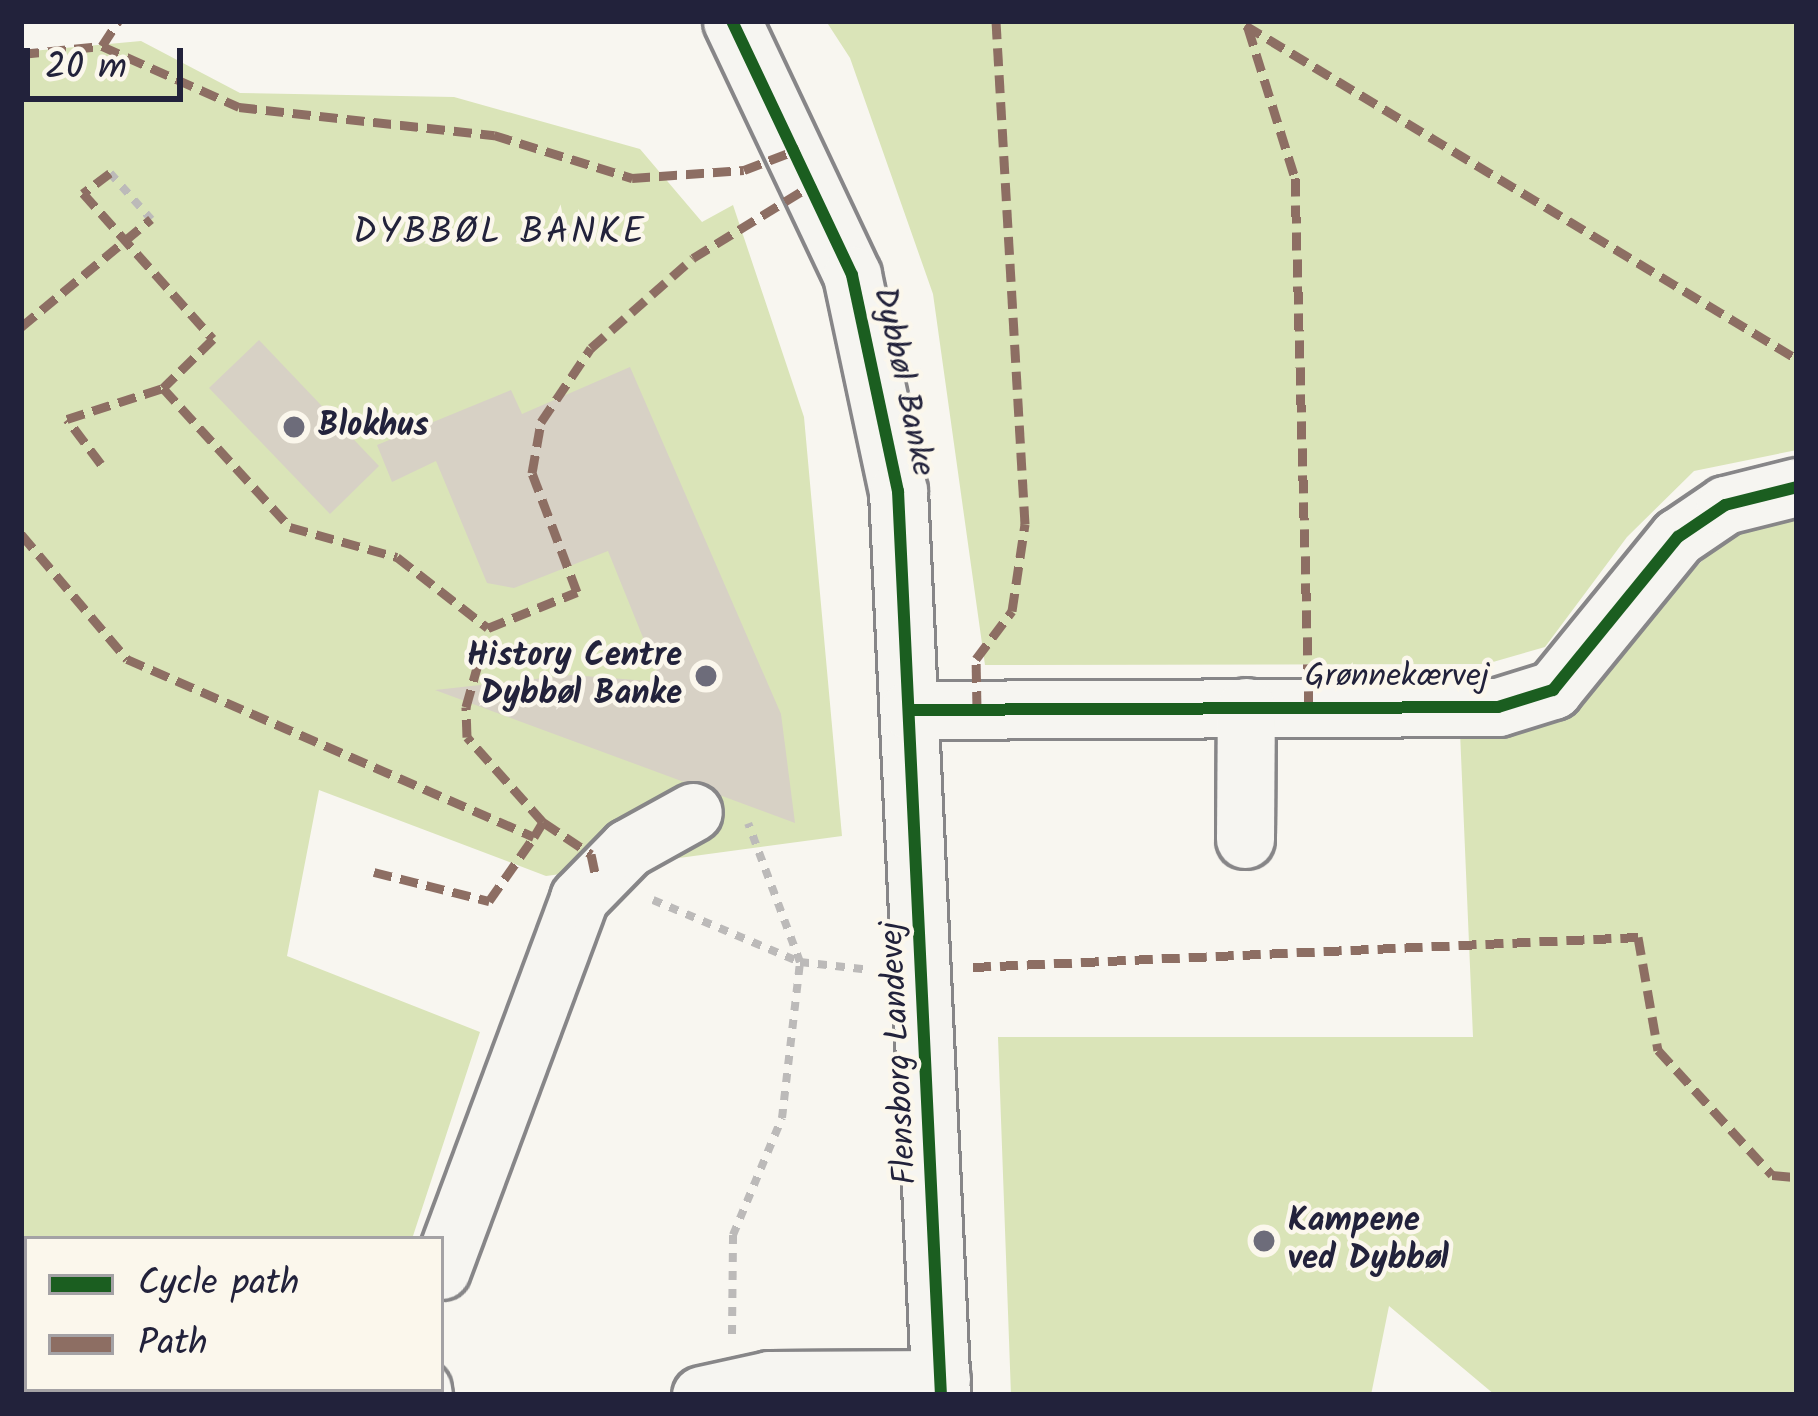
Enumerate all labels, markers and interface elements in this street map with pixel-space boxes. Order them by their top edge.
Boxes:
scale bar [30,24,189,98]
text: 20 m [45,40,127,97]
district label: DYBBØL BANKE [353,212,647,256]
street label: Dybbøl Banke [863,284,941,480]
place label: Blokhus [318,407,429,447]
marker: Blokhus [281,414,307,440]
place label: History Centre Dybbøl Banke [467,637,682,715]
street label: Grønnekærvej [1305,658,1489,698]
marker: History Centre Dybbøl Banke [693,663,719,689]
street label: Flensborg Landevej [873,920,927,1186]
place label: Kampene ved Dybbøl [1288,1202,1449,1280]
marker: Kampene ved Dybbøl [1251,1228,1277,1254]
legend [24,1236,444,1392]
text: Cycle path [138,1256,299,1313]
text: Path [138,1316,208,1373]

